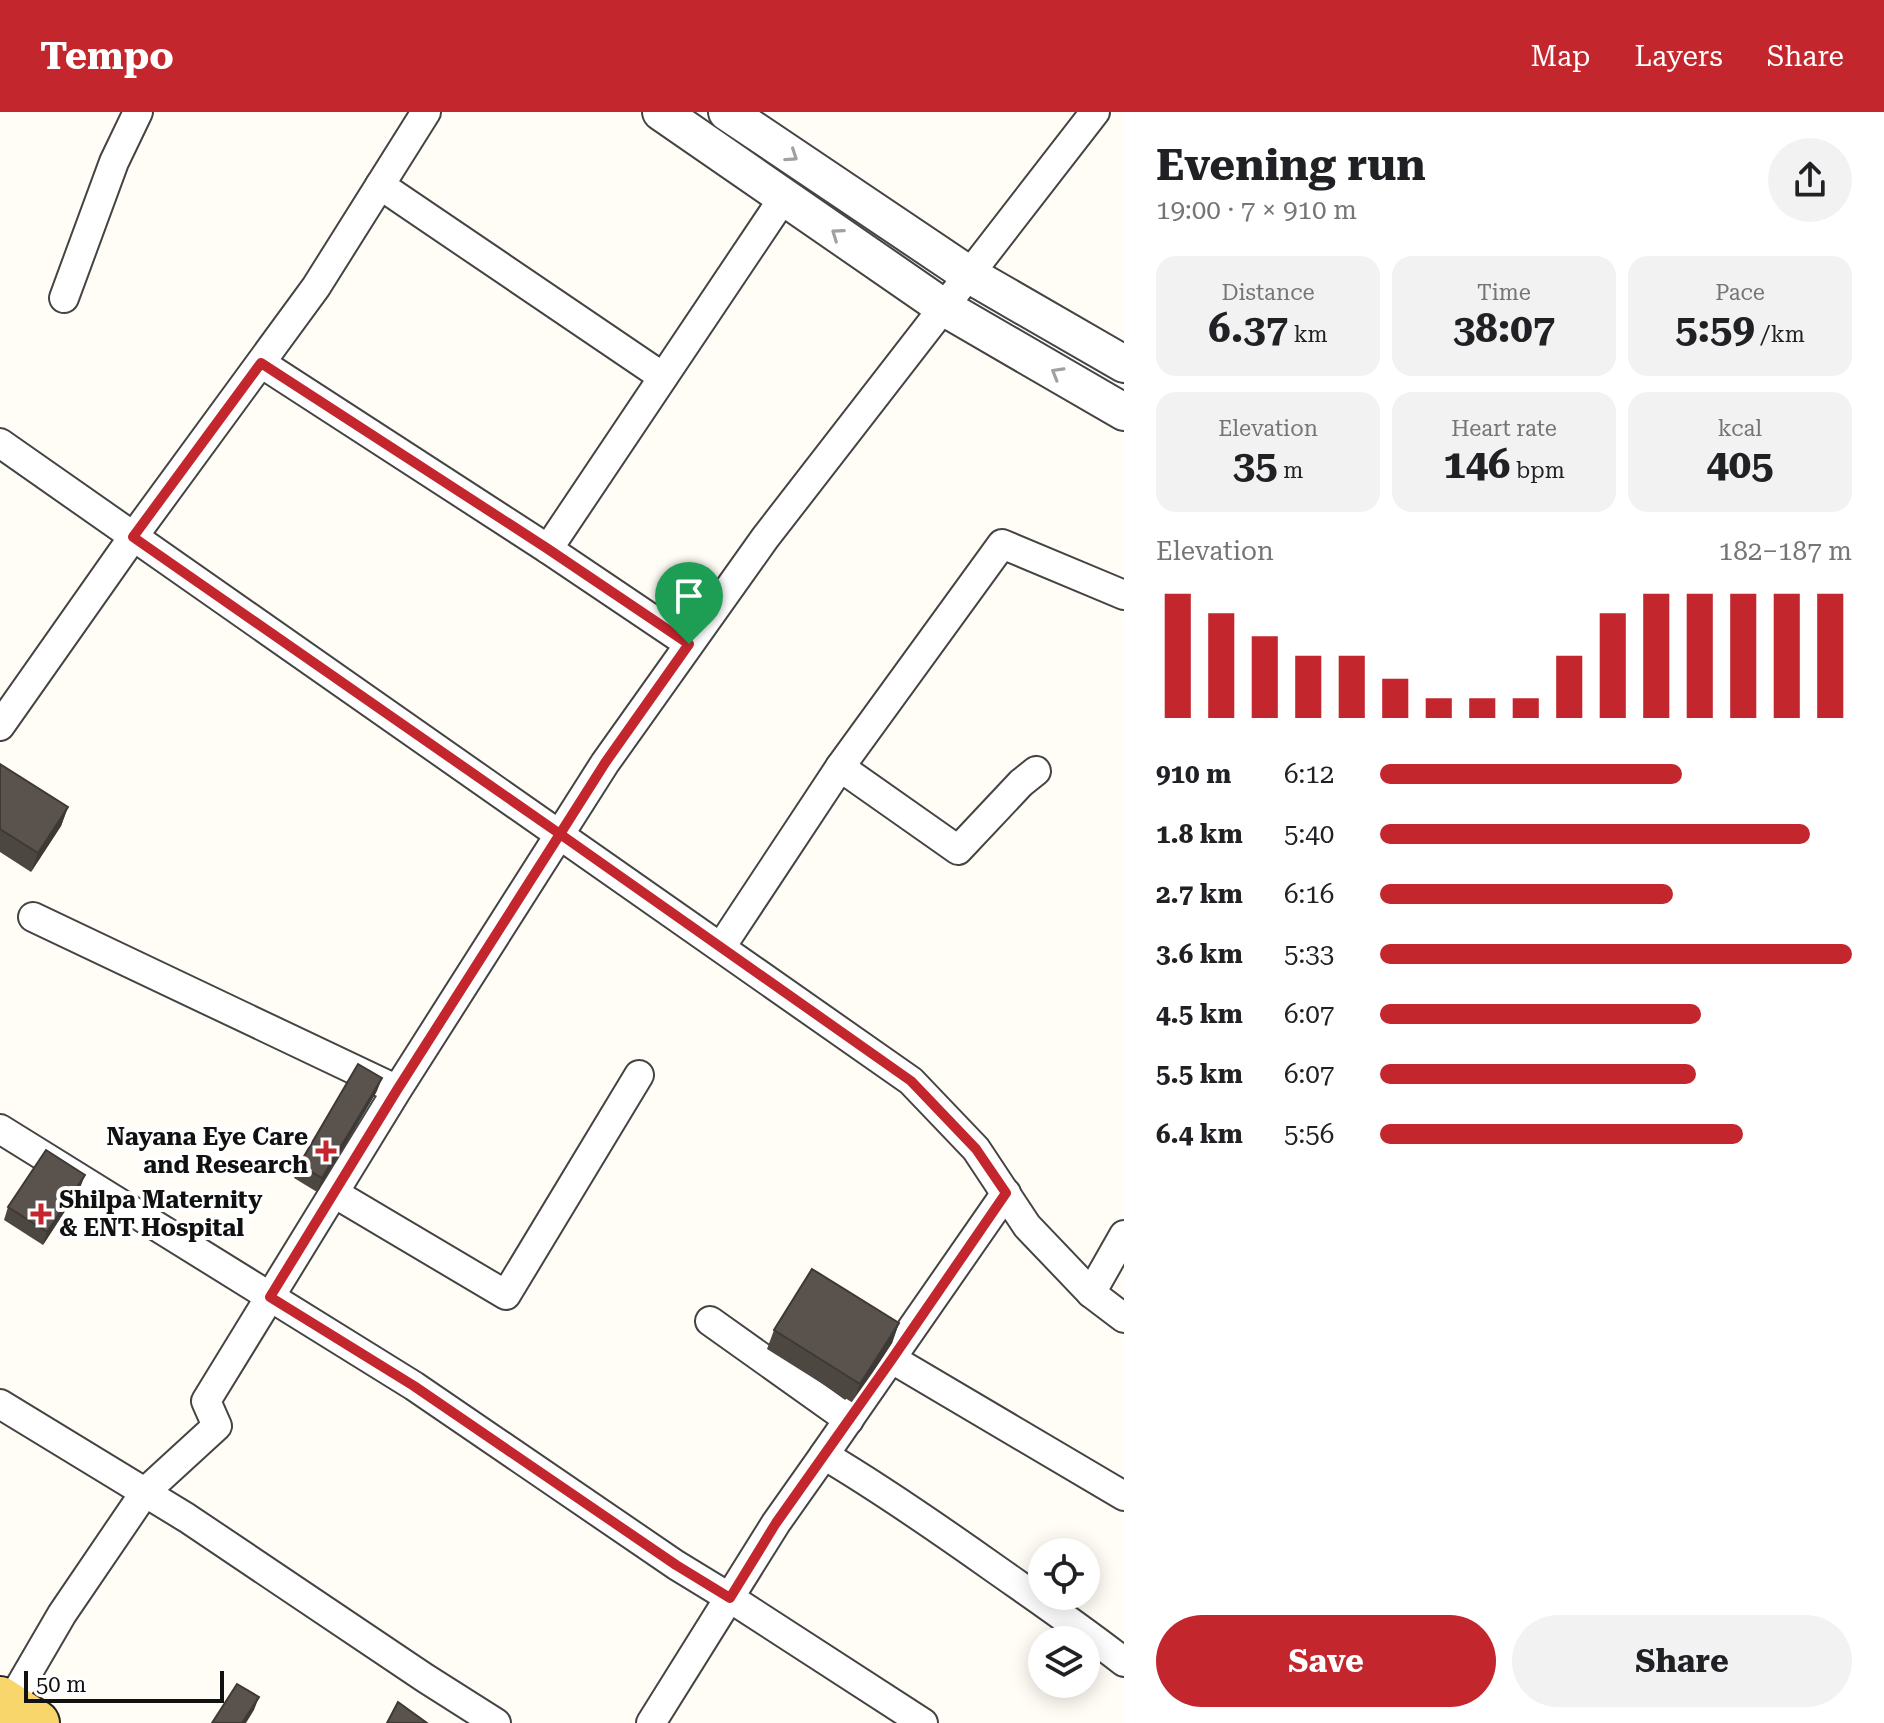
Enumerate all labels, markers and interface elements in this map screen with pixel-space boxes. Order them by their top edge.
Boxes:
text: Tempo [40,34,174,78]
text: Map [1531,40,1590,73]
text: Layers [1634,40,1723,73]
text: Share [1767,40,1844,73]
button: share [1768,138,1852,222]
text: Evening run [1156,139,1426,191]
one-way arrow [783,146,797,161]
text: 19:00 · 7 × 910 m [1156,195,1357,225]
one-way arrow [832,229,846,244]
text: Distance [1221,280,1315,305]
text: Time [1477,280,1531,305]
text: Pace [1715,280,1765,305]
text: 6.37 [1208,305,1288,352]
text: 38:07 [1453,305,1555,352]
text: 5:59 [1675,305,1755,352]
text: km [1288,322,1328,347]
text: /km [1755,322,1805,347]
one-way arrow [1051,367,1065,383]
text: Elevation [1218,416,1318,441]
text: Heart rate [1451,416,1557,441]
text: kcal [1718,416,1762,441]
text: 35 [1233,441,1278,488]
text: 146 [1443,441,1510,488]
text: 405 [1706,441,1774,488]
text: m [1278,458,1303,483]
text: bpm [1510,458,1565,483]
text: Elevation [1156,536,1274,566]
text: 182–187 m [1719,536,1852,566]
pin [655,562,723,644]
icon: arrive [667,574,711,618]
text: 910 m [1156,759,1231,789]
text: 6:12 [1284,759,1334,789]
text: 1.8 km [1156,819,1243,849]
text: 5:40 [1284,819,1334,849]
text: 2.7 km [1156,879,1243,909]
text: 6:16 [1284,879,1334,909]
text: 3.6 km [1156,939,1243,969]
text: 5:33 [1284,939,1334,969]
text: 4.5 km [1156,999,1243,1029]
text: 6:07 [1284,999,1334,1029]
text: 5.5 km [1156,1059,1243,1089]
text: 6:07 [1284,1059,1334,1089]
text: 6.4 km [1156,1119,1243,1149]
text: 5:56 [1284,1119,1334,1149]
place label: Nayana Eye Care and Research [107,1123,308,1179]
marker: Nayana Eye Care and Research [315,1140,337,1162]
place label: Shilpa Maternity & ENT Hospital [59,1186,263,1242]
marker: Shilpa Maternity & ENT Hospital [30,1203,52,1225]
map controls [1028,1538,1100,1698]
button: locate [1028,1538,1100,1610]
button: Save [1156,1615,1496,1707]
button: Share [1512,1615,1852,1707]
button: layers [1028,1626,1100,1698]
scale bar [24,1667,224,1703]
text: 50 m [36,1672,86,1697]

